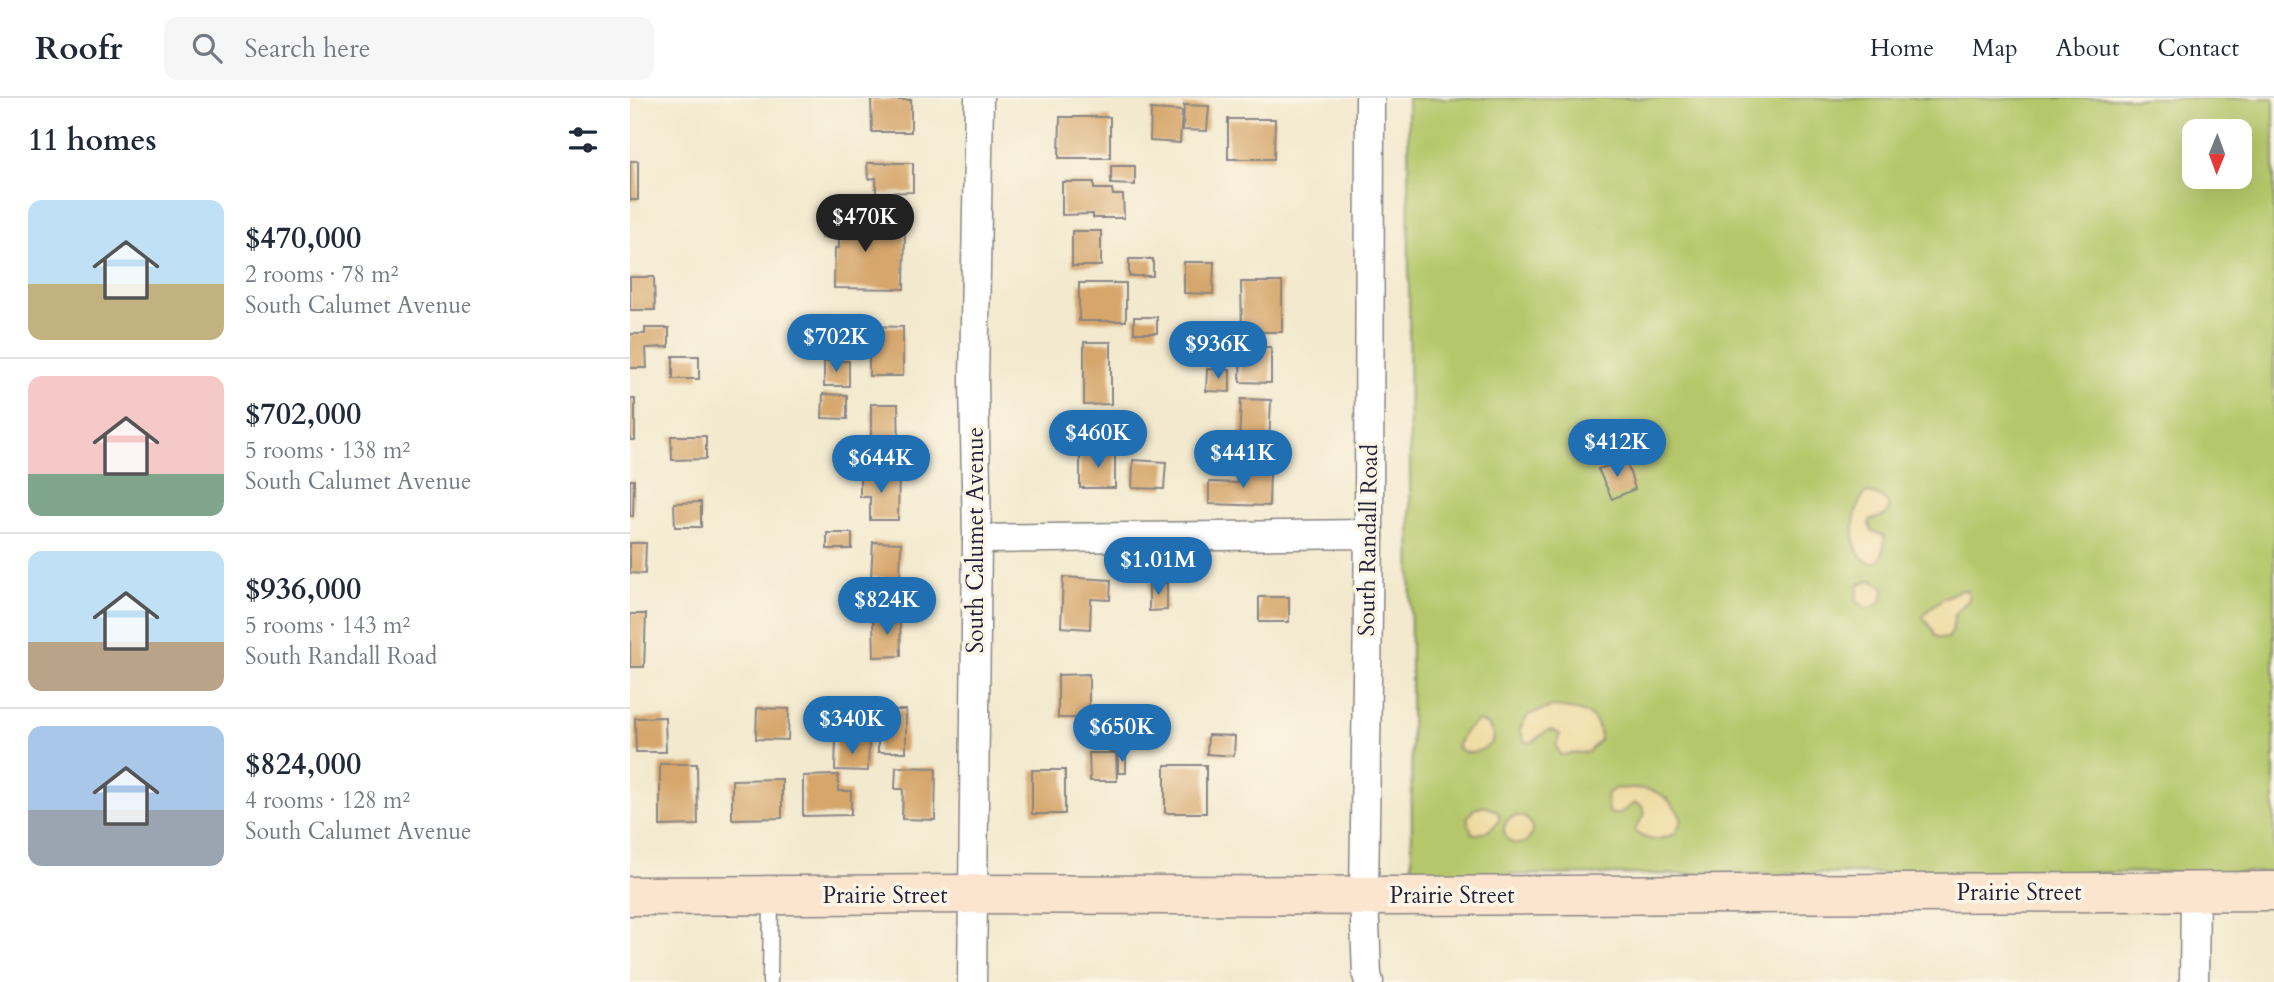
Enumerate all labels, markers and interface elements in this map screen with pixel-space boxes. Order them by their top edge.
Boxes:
search box [164,17,654,80]
text: Roofr [35,26,122,71]
icon: search [188,29,226,67]
text: Search here [244,31,370,66]
text: Home [1870,32,1934,65]
text: Map [1972,32,2018,65]
text: About [2056,32,2120,65]
text: Contact [2158,32,2239,65]
north arrow [2182,119,2252,189]
map controls [2182,119,2252,189]
text: 11 homes [28,120,157,161]
icon: filters [564,121,602,159]
pin: $470K [816,194,914,254]
text: $470K [832,201,898,232]
text: $470,000 [245,218,361,259]
icon: home [84,228,168,312]
text: 2 rooms · 78 m² [245,259,398,290]
text: South Calumet Avenue [245,290,472,321]
pin: $702K [787,314,885,374]
text: $702K [803,321,869,352]
pin: $936K [1169,322,1267,381]
text: $936K [1185,328,1251,359]
text: $702,000 [245,394,361,435]
icon: home [84,404,168,488]
pin: $460K [1049,410,1147,470]
text: $460K [1065,417,1131,448]
pin: $412K [1568,420,1666,479]
text: $412K [1584,426,1650,457]
street label: South Calumet Avenue [960,427,991,653]
pin: $441K [1194,430,1292,490]
text: 5 rooms · 138 m² [245,435,410,466]
pin: $644K [832,436,930,495]
text: $441K [1210,437,1276,468]
text: $644K [848,442,914,473]
street label: South Randall Road [1351,443,1385,636]
text: South Calumet Avenue [245,466,472,497]
pin: $1.01M [1101,538,1215,597]
text: $1.01M [1120,544,1196,575]
text: $936,000 [245,569,361,610]
pin: $824K [838,578,936,637]
icon: home [84,579,168,663]
text: $824K [854,584,920,615]
text: 5 rooms · 143 m² [245,610,410,641]
text: South Randall Road [245,641,437,672]
pin: $340K [803,696,901,756]
text: $340K [819,703,885,734]
pin: $650K [1073,704,1171,764]
text: $650K [1089,711,1155,742]
text: $824,000 [245,744,361,785]
icon: home [84,754,168,838]
text: 4 rooms · 128 m² [245,785,410,816]
text: South Calumet Avenue [245,816,472,847]
street label: Prairie Street [1956,877,2082,908]
street label: Prairie Street [822,880,948,911]
street label: Prairie Street [1389,880,1515,911]

